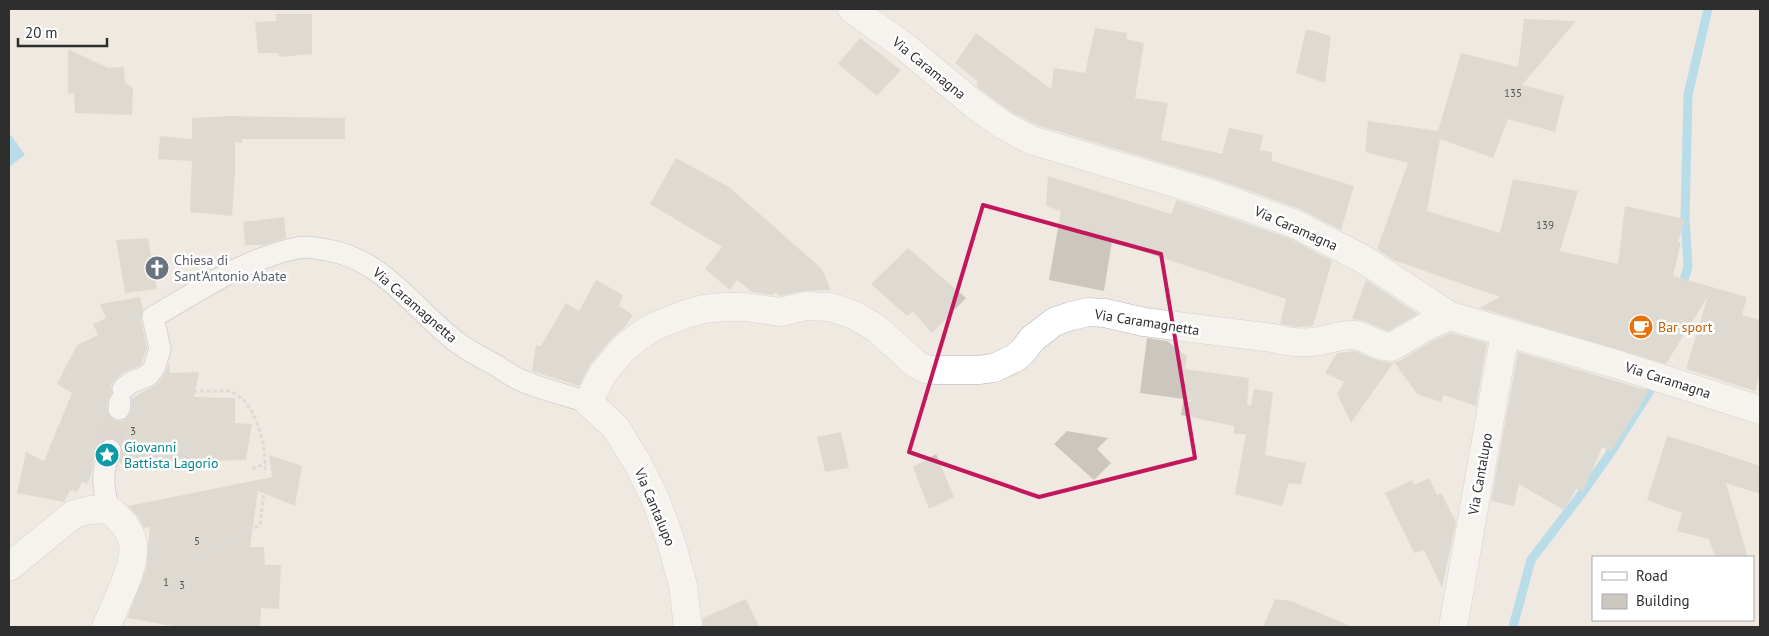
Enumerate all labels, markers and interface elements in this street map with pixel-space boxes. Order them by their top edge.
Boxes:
scale bar [18,15,106,47]
text: 20 m [25,23,58,42]
street label: Via Caramagna [888,32,969,103]
house number: 135 [1504,86,1522,100]
street label: Via Caramagna [1251,201,1340,254]
house number: 139 [1536,218,1554,232]
place label: Chiesa di Sant'Antonio Abate [174,251,287,285]
church icon: Chiesa di Sant'Antonio Abate [144,255,170,281]
street label: Via Caramagnetta [368,263,461,347]
street label: Via Caramagnetta [1092,305,1201,339]
cafe icon: Bar sport [1628,314,1654,340]
place label: Bar sport [1658,318,1713,336]
street label: Via Caramagna [1622,357,1713,402]
house number: 3 [130,424,136,438]
street label: Via Cantalupo [1464,431,1496,517]
place label: Giovanni Battista Lagorio [124,438,219,472]
place icon: Giovanni Battista Lagorio [94,442,120,468]
street label: Via Cantalupo [630,464,680,549]
house number: 5 [194,534,200,548]
legend [1592,556,1754,621]
text: Road [1636,566,1668,585]
house number: 1 [163,575,169,589]
house number: 3 [179,578,185,592]
text: Building [1636,591,1690,610]

